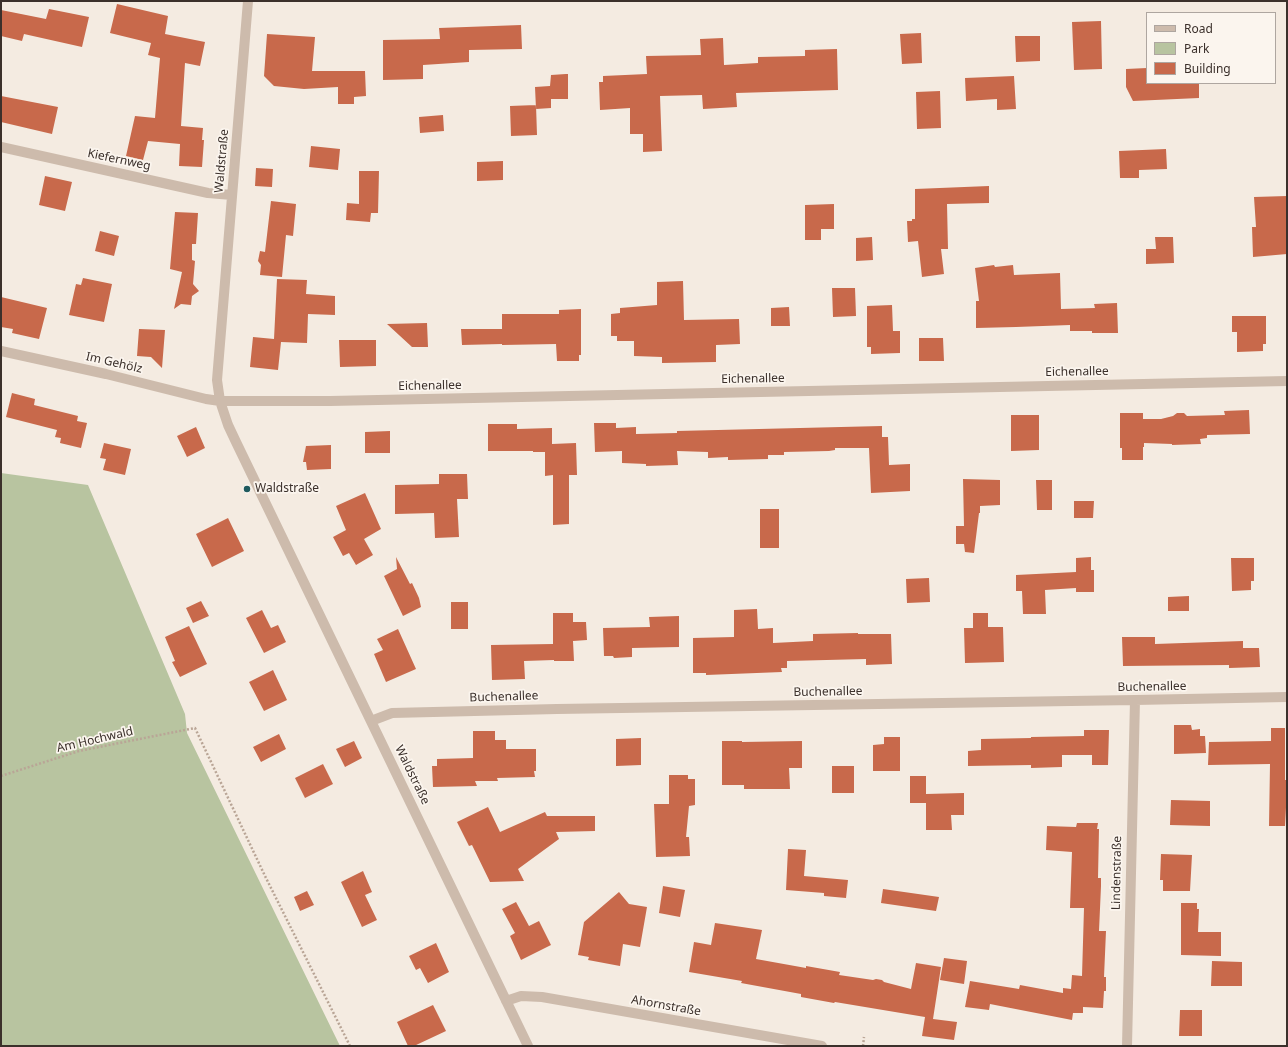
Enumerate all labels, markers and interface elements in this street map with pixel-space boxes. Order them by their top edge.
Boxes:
legend [1146,12,1276,84]
text: Road [1184,20,1213,37]
text: Park [1184,40,1209,57]
text: Building [1184,60,1231,77]
street label: Waldstraße [212,128,232,194]
street label: Kiefernweg [86,146,152,174]
street label: Im Gehölz [84,350,144,376]
street label: Eichenallee [1045,364,1109,380]
street label: Eichenallee [721,371,785,387]
street label: Eichenallee [398,378,462,394]
place label: Waldstraße [255,482,319,496]
marker: Waldstraße [242,484,252,494]
street label: Buchenallee [1117,679,1187,695]
street label: Buchenallee [793,684,863,700]
street label: Buchenallee [469,689,539,705]
street label: Am Hochwald [55,724,135,756]
street label: Waldstraße [392,743,432,807]
street label: Lindenstraße [1109,836,1125,910]
street label: Ahornstraße [630,993,702,1019]

